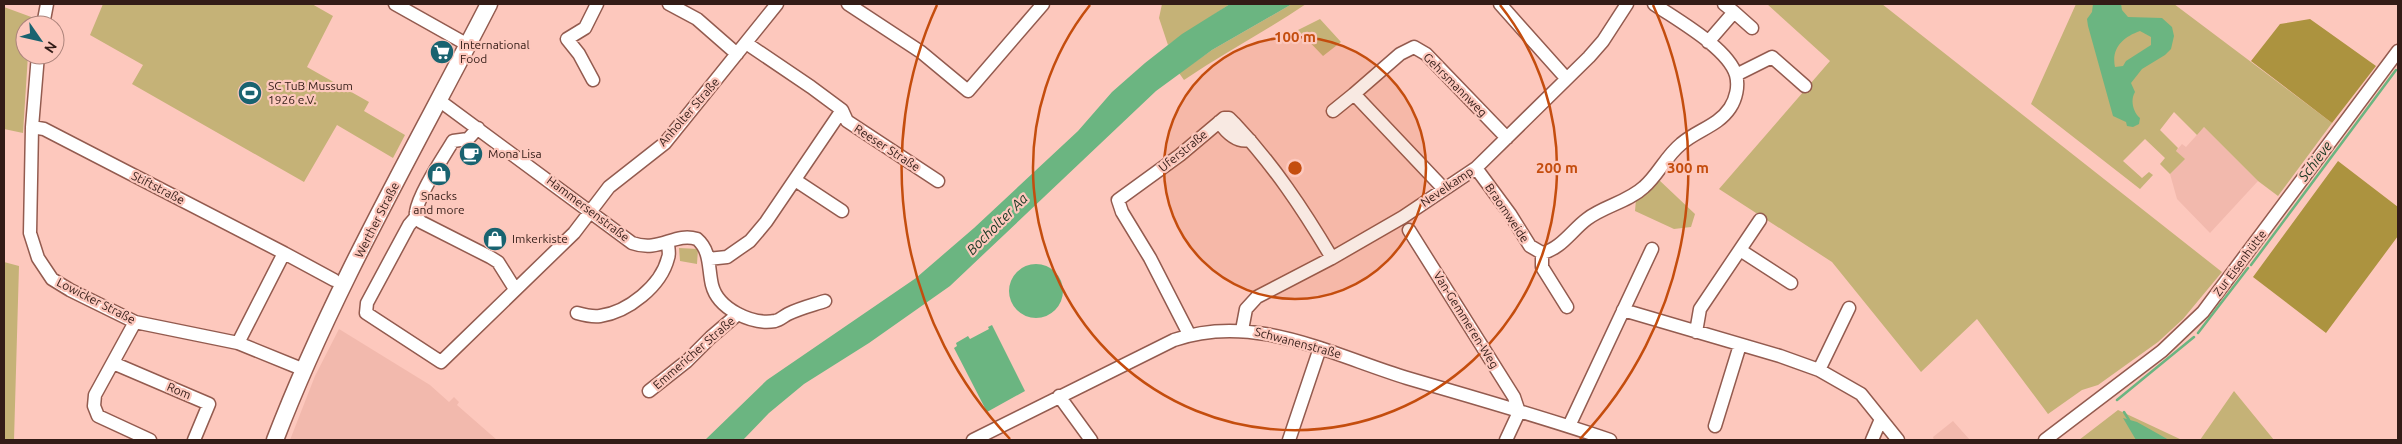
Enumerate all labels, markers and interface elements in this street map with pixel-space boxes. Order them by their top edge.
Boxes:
north arrow [15,15,65,65]
text: 100 m [1274,28,1316,45]
text: N [41,38,60,56]
place label: International Food [460,38,530,65]
supermarket icon: International Food [429,39,455,65]
street label: Gehrsmannweg [1421,50,1490,119]
street label: Anholter Straße [656,75,722,148]
place label: SC TuB Mussum 1926 e.V. [268,79,353,106]
sports icon: SC TuB Mussum 1926 e.V. [237,80,263,106]
street label: Reeser Straße [852,122,922,174]
street label: Uferstraße [1156,127,1209,174]
water label: Schieve [2294,138,2335,185]
cafe icon: Mona Lisa [458,141,484,167]
place label: Mona Lisa [488,147,542,160]
centre of rings [1286,159,1304,177]
text: 200 m [1536,159,1578,176]
text: 300 m [1667,159,1709,176]
shop icon: Snacks and more [426,161,452,187]
street label: Nevelkamp [1418,164,1475,209]
street label: Stiftstraße [130,169,187,206]
street label: Hammersenstraße [545,173,632,244]
street label: Werther Straße [352,180,401,260]
street label: Braomweide [1483,181,1532,245]
place label: Snacks and more [413,189,465,216]
water label: Bocholter Aa [963,190,1031,258]
shop icon: Imkerkiste [482,226,508,252]
street label: Zur Eisenhütte [2211,227,2269,298]
place label: Imkerkiste [512,232,568,245]
street label: Van-Gemmeren-Weg [1431,269,1502,371]
street label: Lowicker Straße [55,275,138,326]
street label: Emmericher Straße [650,314,737,391]
street label: Schwanenstraße [1253,325,1343,360]
street label: Rom [165,380,193,401]

